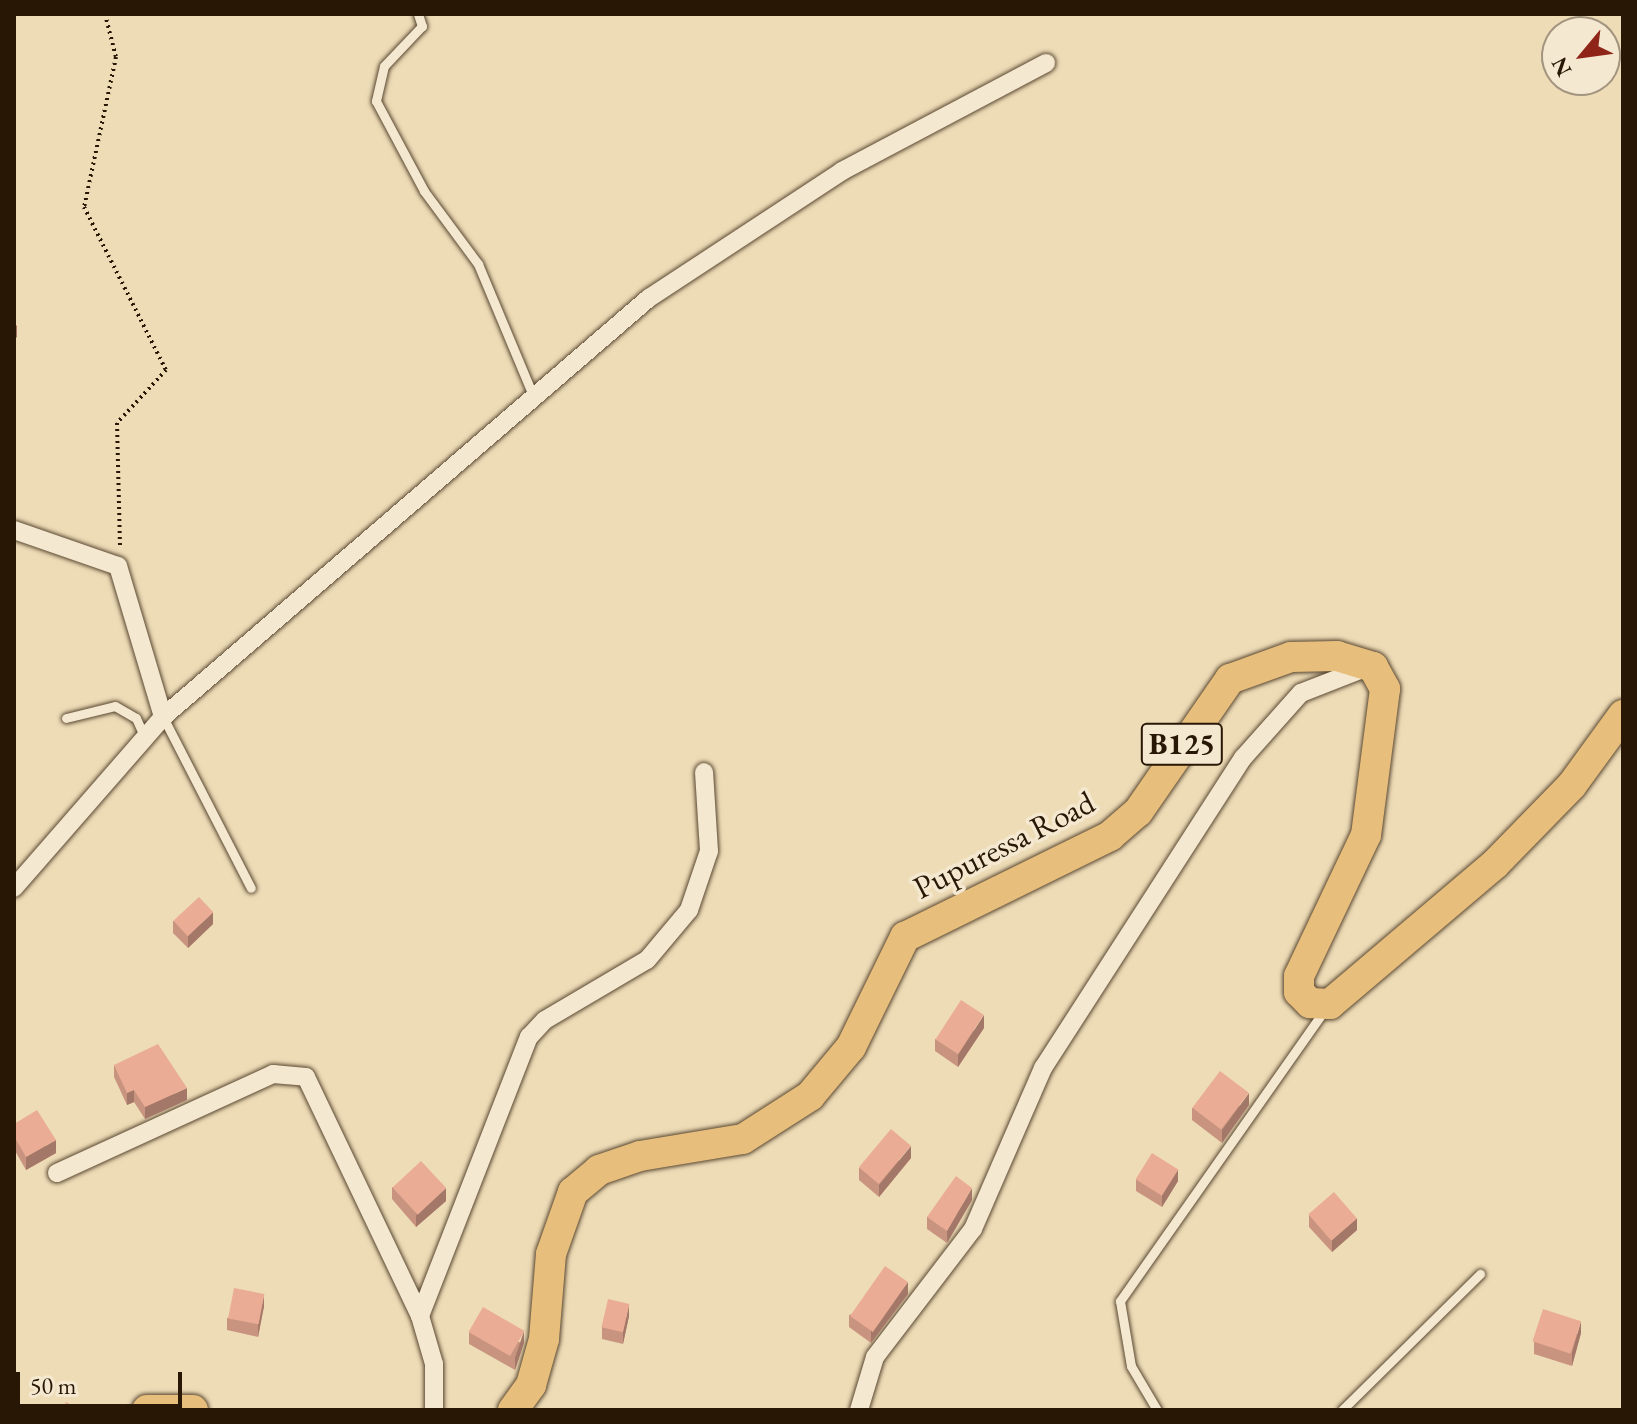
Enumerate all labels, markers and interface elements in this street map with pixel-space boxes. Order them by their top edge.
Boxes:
north arrow [1541,16,1621,96]
text: N [1544,52,1578,82]
road number: B125 [1140,718,1224,770]
street label: Pupuressa Road [907,783,1101,907]
scale bar [20,1356,186,1406]
text: 50 m [30,1370,77,1401]

